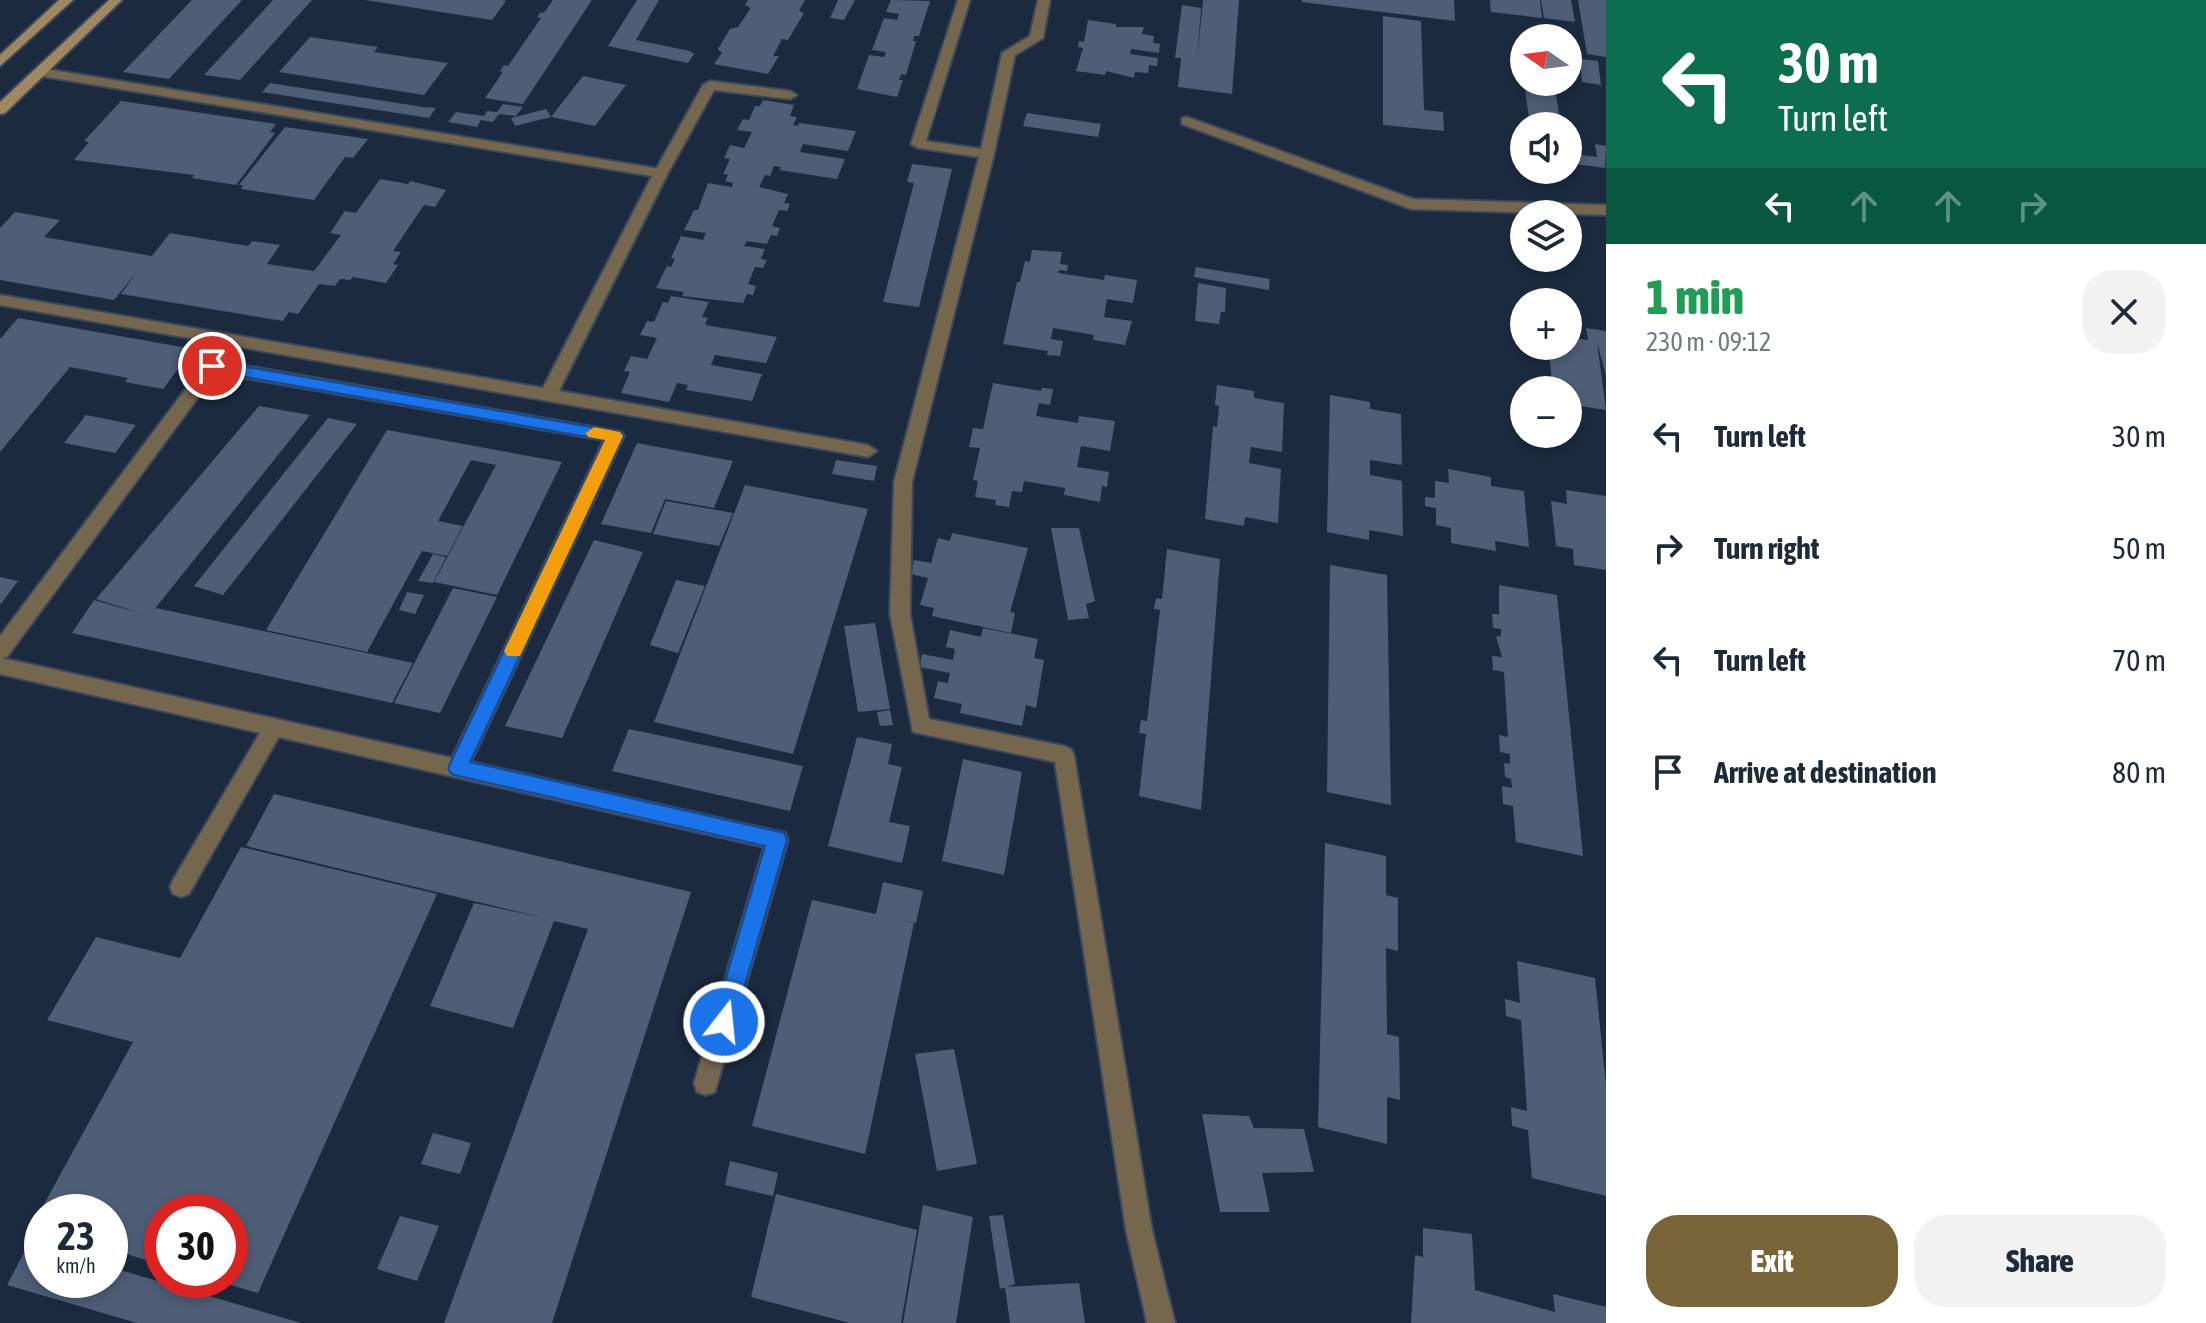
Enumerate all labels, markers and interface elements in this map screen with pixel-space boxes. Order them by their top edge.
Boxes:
north arrow [1510,24,1582,96]
map controls [1510,24,1582,448]
text: 30 m [1778,31,1879,95]
icon: left [1646,32,1750,136]
text: Turn left [1778,97,1888,139]
button: sound [1510,112,1582,184]
icon: left [1758,184,1802,228]
icon: ahead [1842,184,1886,228]
icon: ahead [1926,184,1970,228]
icon: right [2010,184,2054,228]
button: layers [1510,200,1582,272]
text: 1 min [1646,269,1744,324]
button: close [2082,270,2166,354]
button: + [1510,288,1582,360]
text: 230 m · 09:12 [1646,327,1771,357]
pin [178,332,246,400]
icon: arrive [190,344,234,388]
button: − [1510,376,1582,448]
icon: left [1646,414,1690,458]
text: Turn left [1714,419,1806,453]
text: 30 m [2112,419,2166,453]
icon: right [1646,526,1690,570]
text: Turn right [1714,531,1820,565]
text: 50 m [2112,531,2166,565]
icon: left [1646,638,1690,682]
text: Turn left [1714,643,1806,677]
text: 70 m [2112,643,2166,677]
icon: arrive [1646,750,1690,794]
text: Arrive at destination [1714,755,1936,789]
text: 80 m [2112,755,2166,789]
position arrow [682,980,766,1064]
speed limit sign: 30 [144,1194,248,1298]
text: 23 [57,1213,95,1258]
button: Exit [1646,1215,1898,1307]
button: Share [1914,1215,2166,1307]
text: km/h [56,1254,96,1277]

